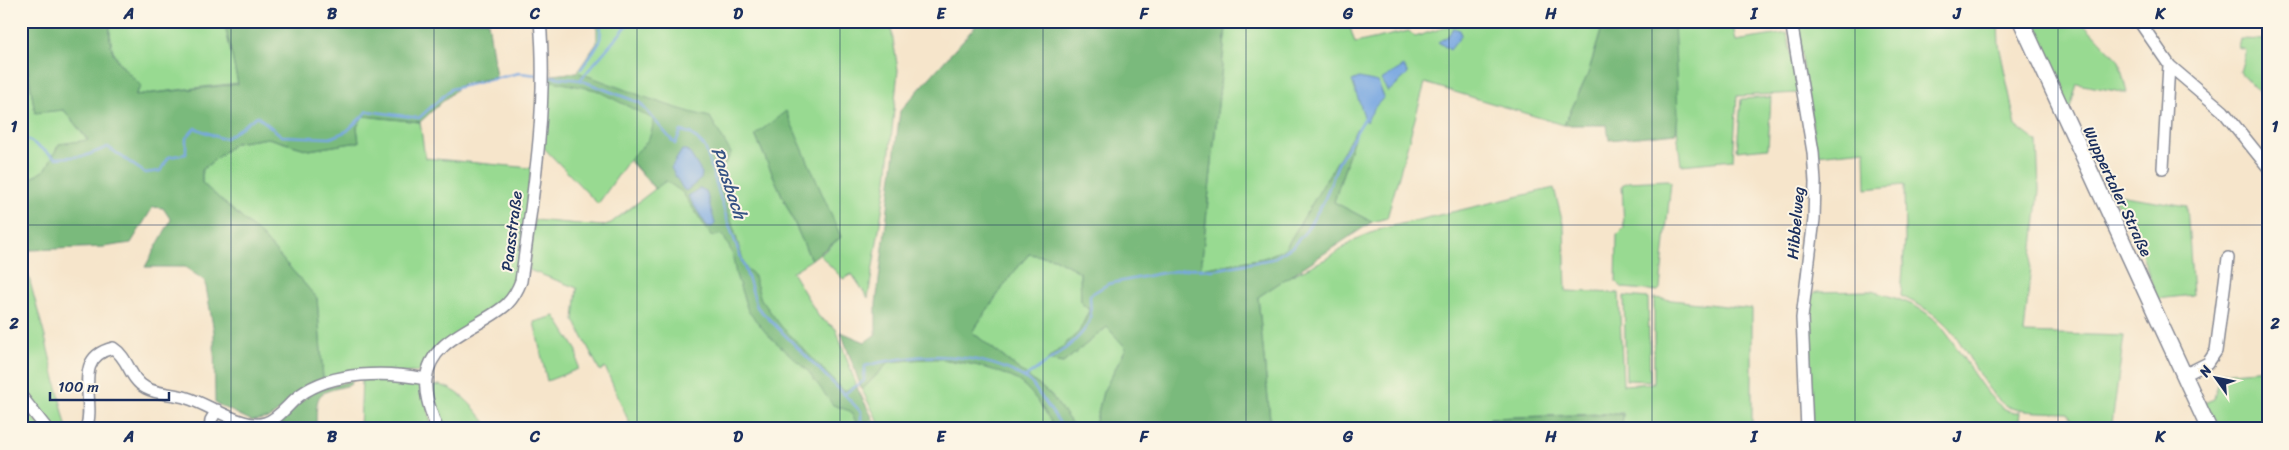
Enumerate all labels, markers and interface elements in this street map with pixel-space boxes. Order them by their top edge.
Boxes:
text: A [123,0,134,28]
text: B [327,0,338,28]
text: C [529,0,541,28]
text: D [733,0,743,28]
text: E [937,0,947,28]
text: F [1139,0,1150,28]
text: G [1342,0,1354,28]
text: H [1544,0,1557,28]
text: I [1750,0,1759,28]
text: J [1952,0,1962,28]
text: K [2154,0,2166,28]
text: 1 [11,112,18,141]
text: 1 [2272,112,2279,141]
street label: Wuppertaler Straße [2075,121,2161,262]
water label: Paasbach [702,143,757,225]
street label: Hibbelweg [1778,186,1813,261]
street label: Paasstraße [492,189,531,273]
text: 2 [8,309,19,338]
text: 2 [2269,309,2280,338]
north arrow [2192,352,2242,402]
text: N [2192,360,2219,383]
scale bar [50,370,169,402]
text: 100 m [58,374,99,400]
text: A [123,422,134,450]
text: B [327,422,338,450]
text: C [529,422,541,450]
text: D [733,422,743,450]
text: E [937,422,947,450]
text: F [1139,422,1150,450]
text: G [1342,422,1354,450]
text: H [1544,422,1557,450]
text: I [1750,422,1759,450]
text: J [1952,422,1962,450]
text: K [2154,422,2166,450]

